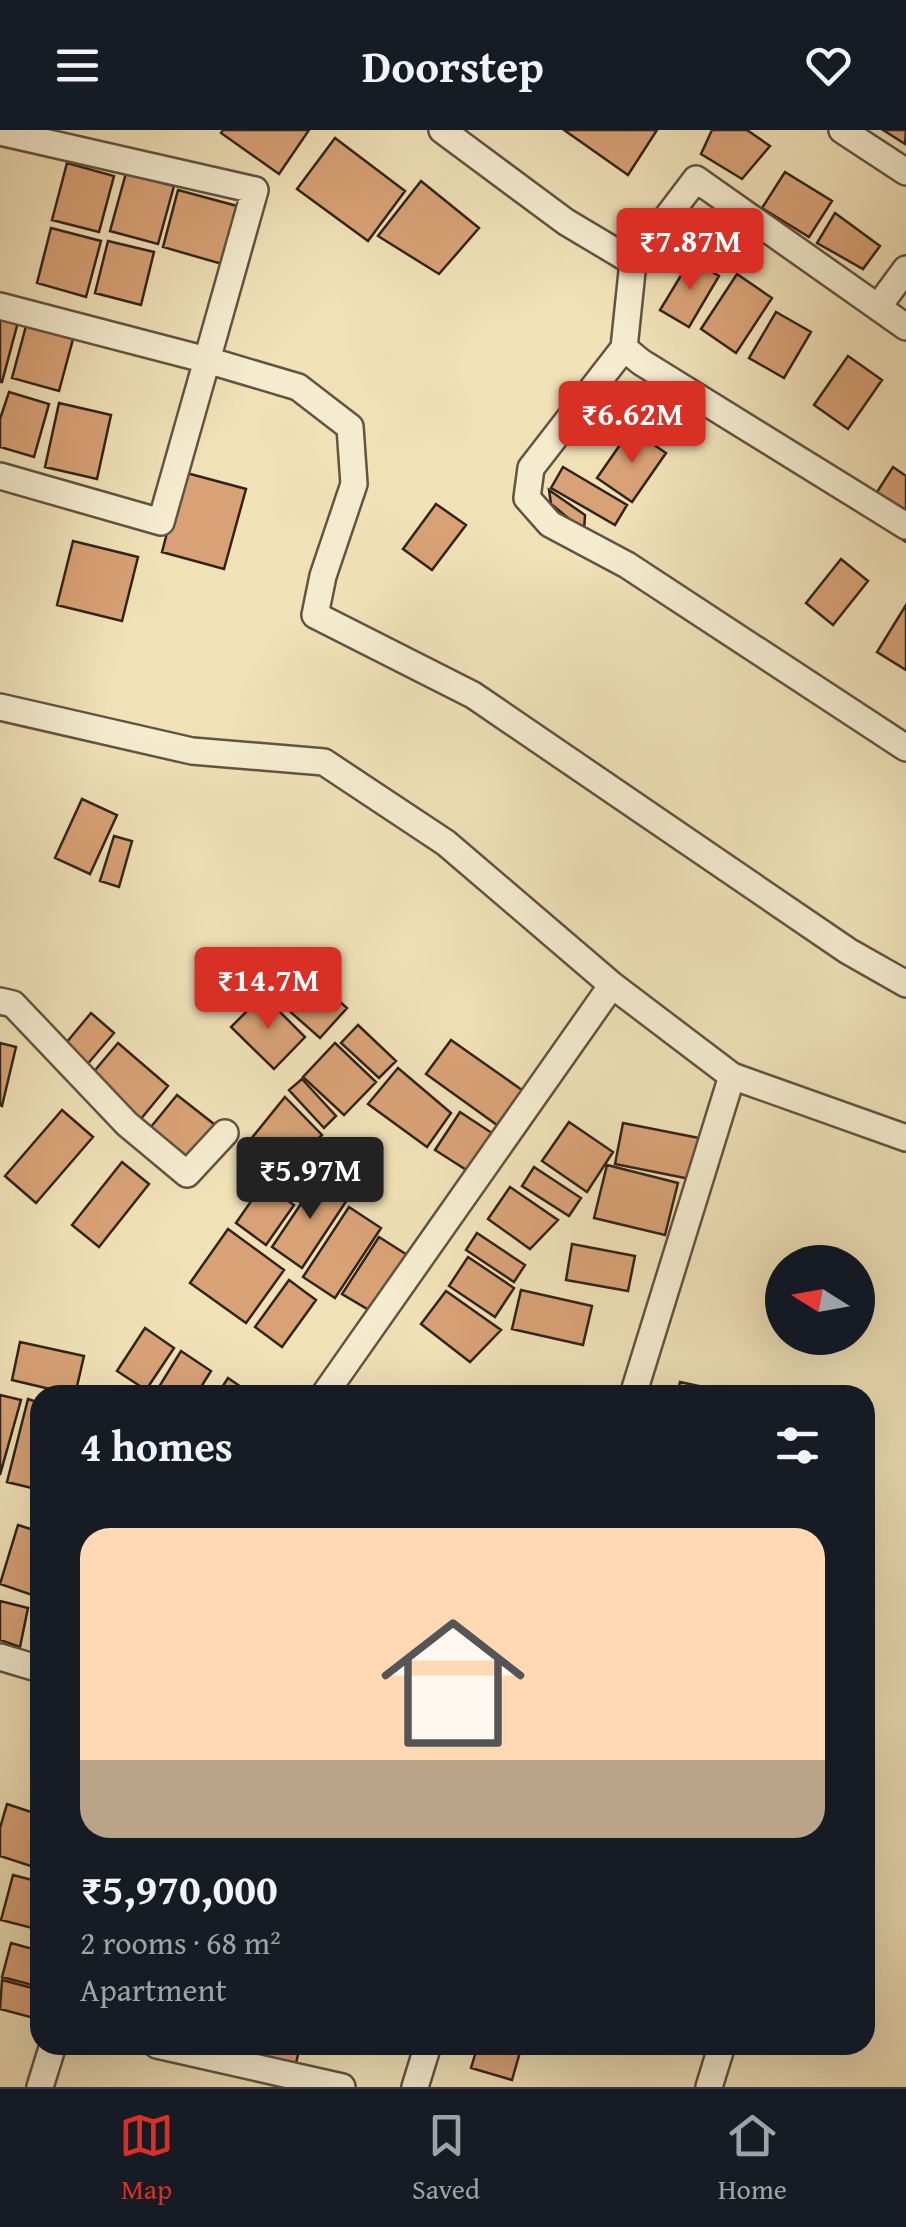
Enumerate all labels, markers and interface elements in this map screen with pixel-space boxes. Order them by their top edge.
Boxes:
text: Doorstep [362,33,544,98]
icon: menu [50,38,105,93]
icon: heart [801,38,856,93]
pin: ₹7.87M [609,208,771,293]
text: ₹7.87M [639,217,741,264]
pin: ₹6.62M [551,381,713,466]
text: ₹6.62M [581,390,683,437]
pin: ₹14.7M [187,947,349,1032]
text: ₹14.7M [217,956,319,1003]
pin: ₹5.97M [229,1137,391,1222]
text: ₹5.97M [259,1146,361,1193]
north arrow [765,1245,875,1355]
map controls [765,1245,875,1355]
text: 4 homes [80,1415,233,1476]
icon: filters [770,1418,825,1473]
icon: home [363,1593,543,1773]
text: ₹5,970,000 [80,1858,278,1919]
text: 2 rooms · 68 m² [80,1919,281,1966]
text: Apartment [80,1966,227,2013]
tab: Map [119,2108,174,2209]
tab: Saved [412,2108,480,2209]
tab: Home [718,2108,787,2209]

